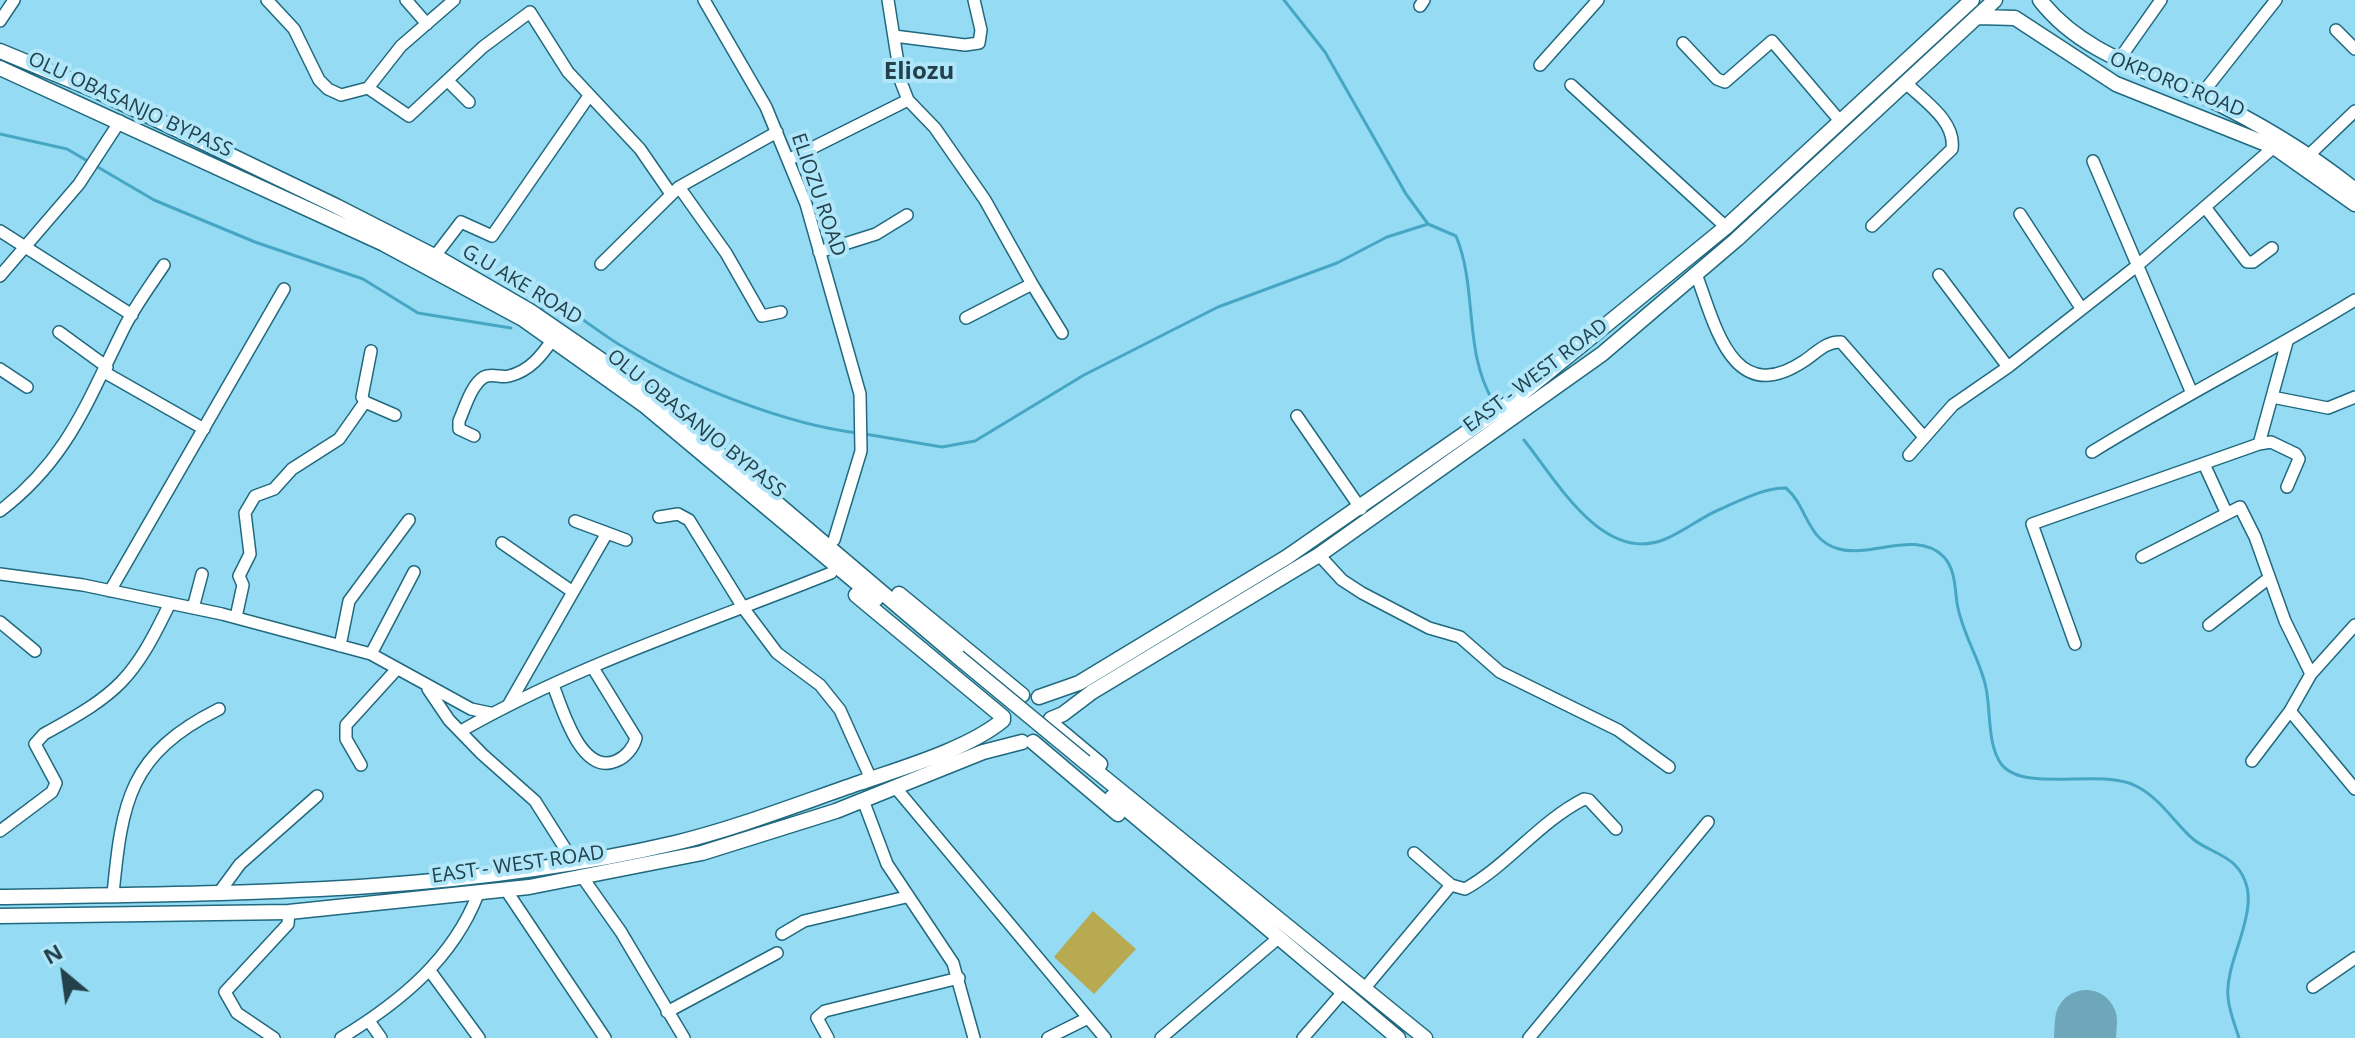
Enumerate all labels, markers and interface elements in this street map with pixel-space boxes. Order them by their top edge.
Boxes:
street label: OLU OBASANJO BYPASS [24,47,236,163]
street label: OKPORO ROAD [2106,47,2248,123]
district label: Eliozu [884,58,954,86]
street label: ELIOZU ROAD [786,130,850,260]
street label: G.U AKE ROAD [458,240,586,330]
street label: EAST - WEST ROAD [1459,314,1613,438]
street label: OLU OBASANJO BYPASS [602,345,790,503]
street label: EAST - WEST ROAD [430,841,606,889]
north arrow [24,934,104,1014]
text: N [37,936,67,970]

